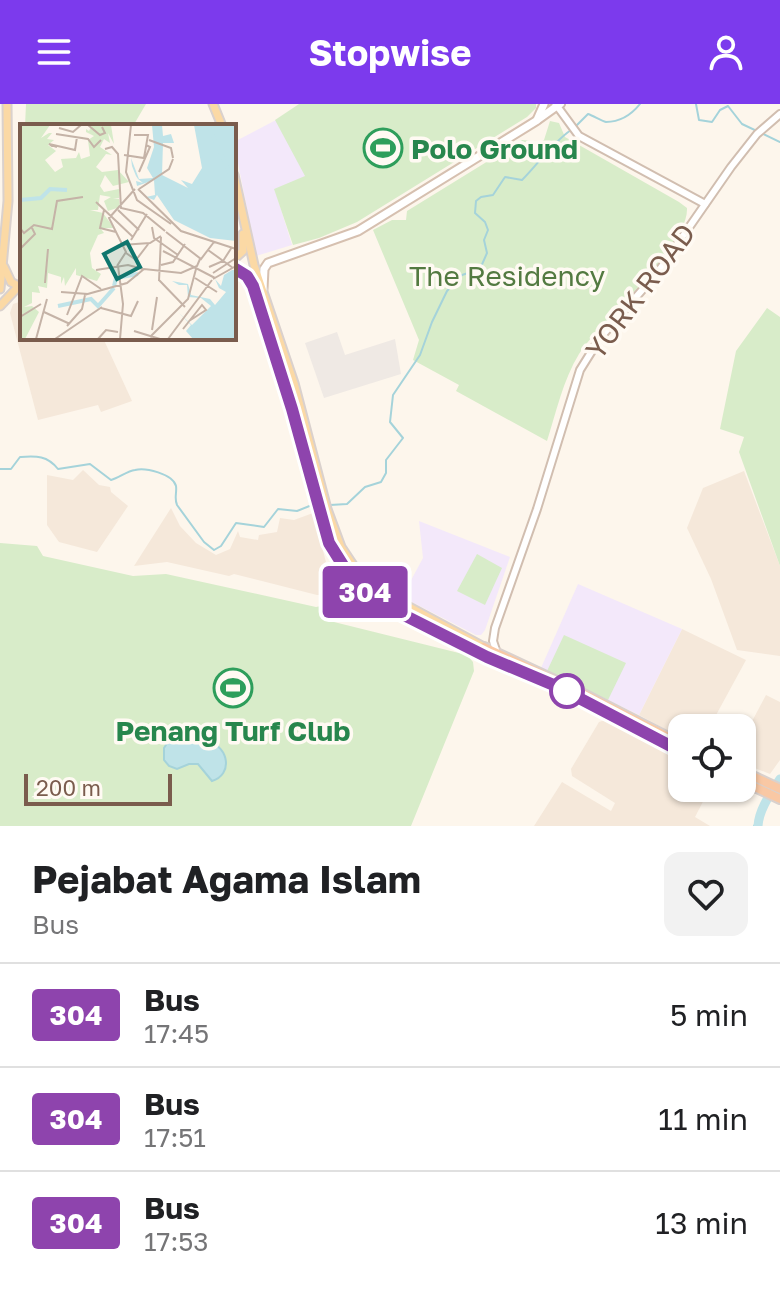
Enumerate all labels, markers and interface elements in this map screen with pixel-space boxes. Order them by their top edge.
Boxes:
icon: menu [32,30,76,74]
icon: person [704,30,748,74]
text: Stopwise [309,31,471,74]
inset map [20,124,236,340]
sports icon: Polo Ground [362,127,404,169]
place label: Polo Ground [411,132,578,165]
street label: YORK ROAD [578,217,702,365]
park label: The Residency [409,259,605,292]
line badge: 304 [319,566,411,618]
text: 304 [339,575,391,608]
sports icon: Penang Turf Club [212,667,254,709]
unlabelled marker [550,674,584,708]
place label: Penang Turf Club [116,714,350,747]
map controls [668,714,756,802]
button: locate [668,714,756,802]
scale bar [24,770,172,806]
text: 200 m [36,774,101,801]
button: heart [664,852,748,936]
text: Pejabat Agama Islam [32,856,421,901]
text: Bus [32,909,79,940]
text: Bus [144,982,200,1018]
text: 5 min [670,997,748,1033]
text: 304 [50,998,102,1031]
text: 17:45 [144,1018,209,1049]
text: Bus [144,1086,200,1122]
text: 11 min [658,1101,748,1137]
text: 304 [50,1102,102,1135]
text: 17:51 [144,1122,206,1153]
text: Bus [144,1190,200,1226]
text: 13 min [655,1205,748,1241]
text: 304 [50,1206,102,1239]
text: 17:53 [144,1226,208,1257]

